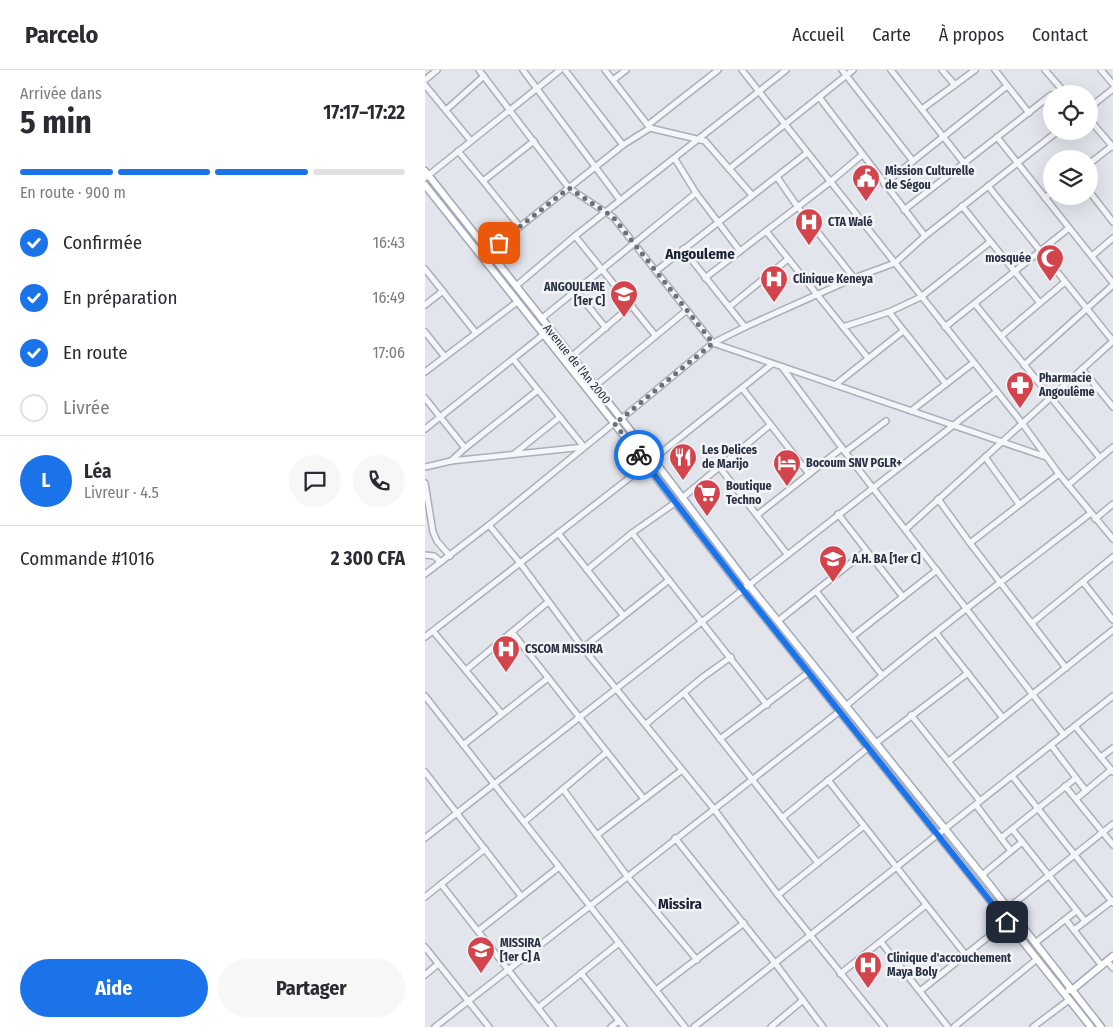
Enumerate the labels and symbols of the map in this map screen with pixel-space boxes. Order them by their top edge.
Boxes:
public building icon: Mission Culturelle de Ségou [851,163,881,202]
place label: Mission Culturelle de Ségou [885,164,974,192]
hospital icon: CTA Walé [794,207,824,246]
place label: CTA Walé [828,215,873,229]
pin [478,222,520,264]
mosque icon: mosquée [1035,243,1065,282]
district label: Angouleme [664,245,735,263]
place label: mosquée [985,251,1031,265]
hospital icon: Clinique Keneya [759,264,789,303]
place label: Clinique Keneya [793,272,873,286]
school or university icon: ANGOULEME [1er C] [609,279,639,318]
place label: ANGOULEME [1er C] [543,280,605,308]
street label: Avenue de l'An 2000 [541,321,613,407]
pharmacy icon: Pharmacie Angoulême [1005,370,1035,409]
place label: Pharmacie Angoulême [1038,371,1095,399]
courier [614,430,664,480]
restaurant icon: Les Delices de Marijo [668,442,698,481]
place label: Les Delices de Marijo [702,443,758,471]
hotel icon: Bocoum SNV PGLR+ [772,448,802,487]
place label: Bocoum SNV PGLR+ [806,456,902,470]
supermarket icon: Boutique Techno [692,478,722,517]
place label: Boutique Techno [726,479,772,507]
school or university icon: A.H. BA [1er C] [818,544,848,583]
place label: A.H. BA [1er C] [851,551,921,566]
hospital icon: CSCOM MISSIRA [491,634,521,673]
place label: CSCOM MISSIRA [525,642,603,656]
district label: Missira [658,895,703,913]
pin [986,901,1028,943]
school or university icon: MISSIRA [1er C] A [466,935,496,974]
place label: MISSIRA [1er C] A [500,936,541,964]
hospital icon: Clinique d'accouchement Maya Boly [853,950,883,989]
place label: Clinique d'accouchement Maya Boly [887,951,1012,979]

